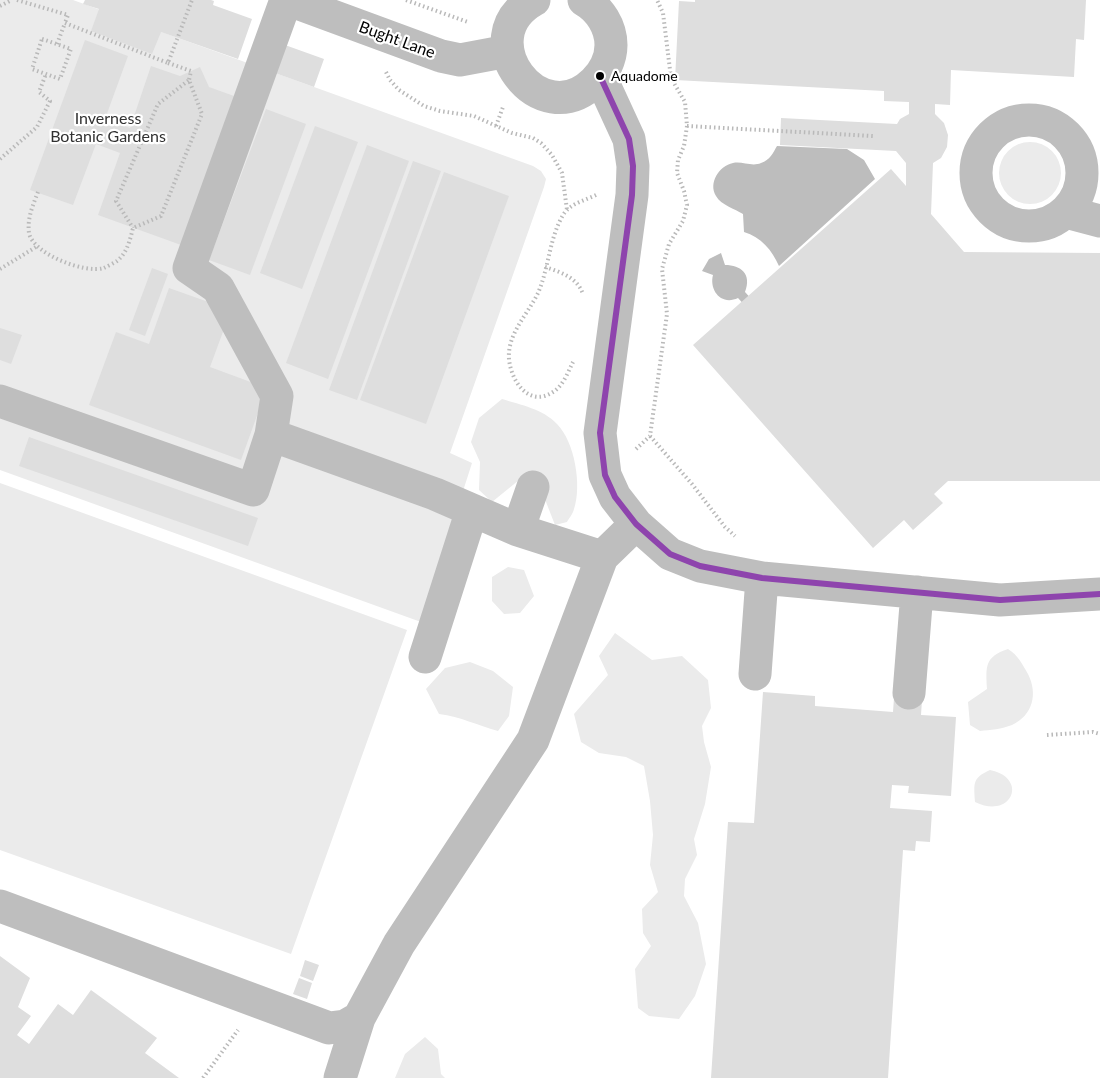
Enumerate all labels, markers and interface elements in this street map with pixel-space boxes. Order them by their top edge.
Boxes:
street label: Bught Lane [356,17,438,63]
place label: Aquadome [611,68,678,84]
marker: Aquadome [594,70,606,82]
park label: Inverness Botanic Gardens [50,109,166,147]

